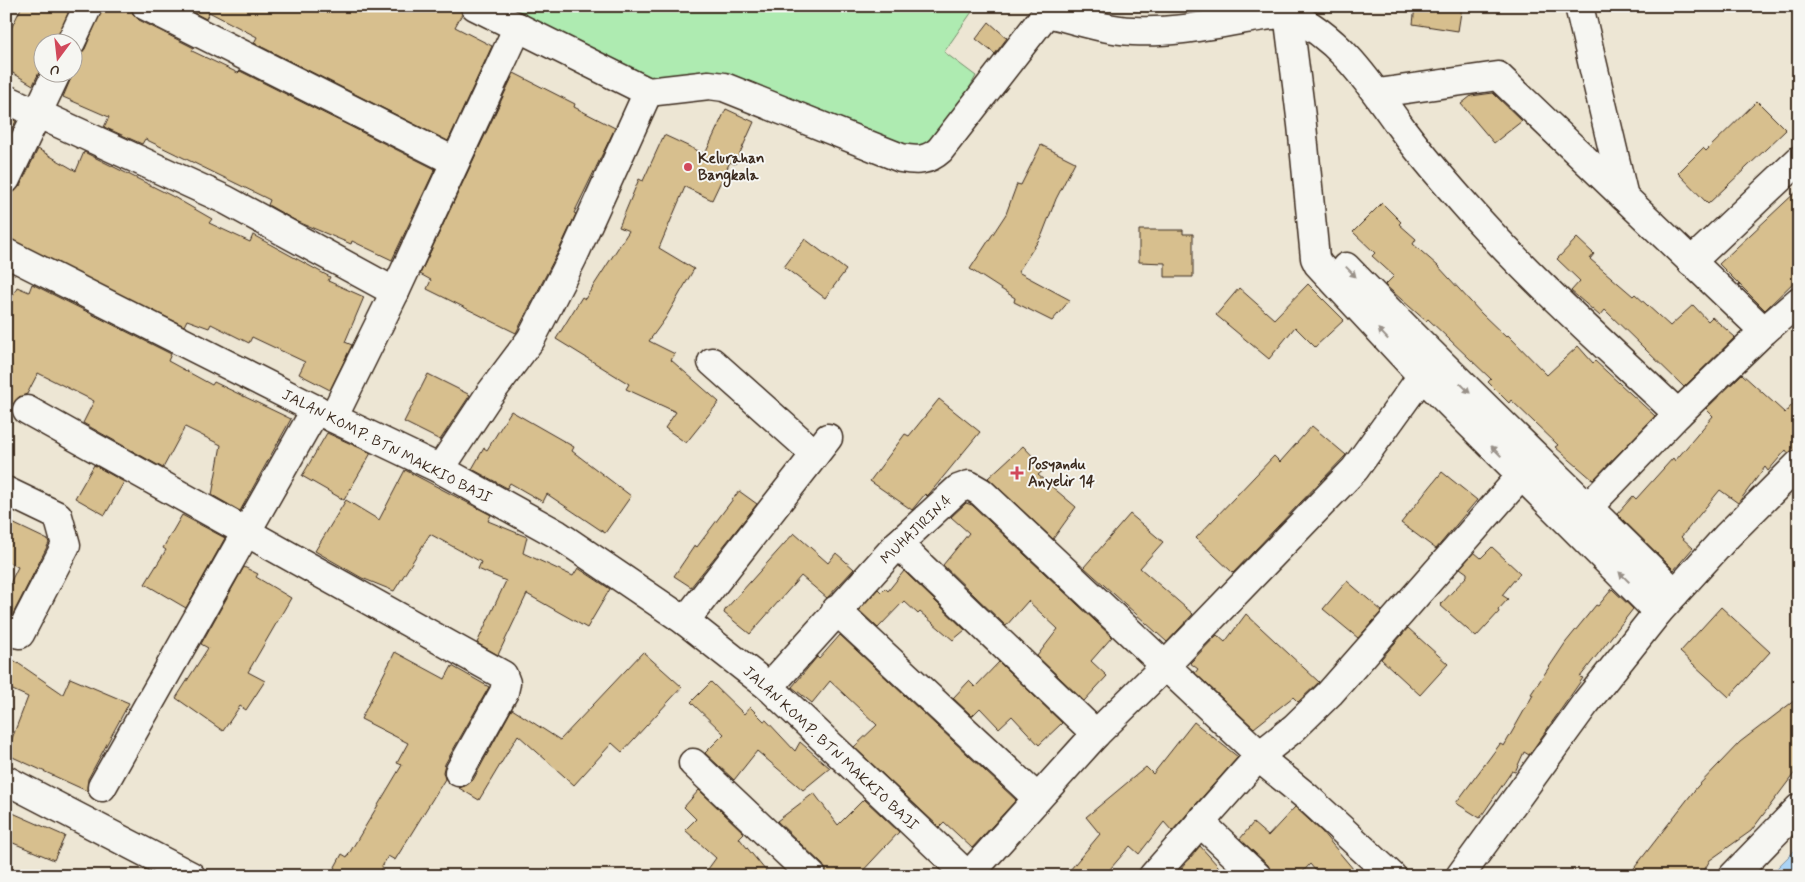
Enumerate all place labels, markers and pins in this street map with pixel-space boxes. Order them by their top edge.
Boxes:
place label: Kelurahan Bangkala [698,149,764,188]
marker: Kelurahan Bangkala [682,161,694,173]
place label: Posyandu Anyelir 14 [1028,455,1096,492]
marker: Posyandu Anyelir 14 [1010,466,1024,480]

